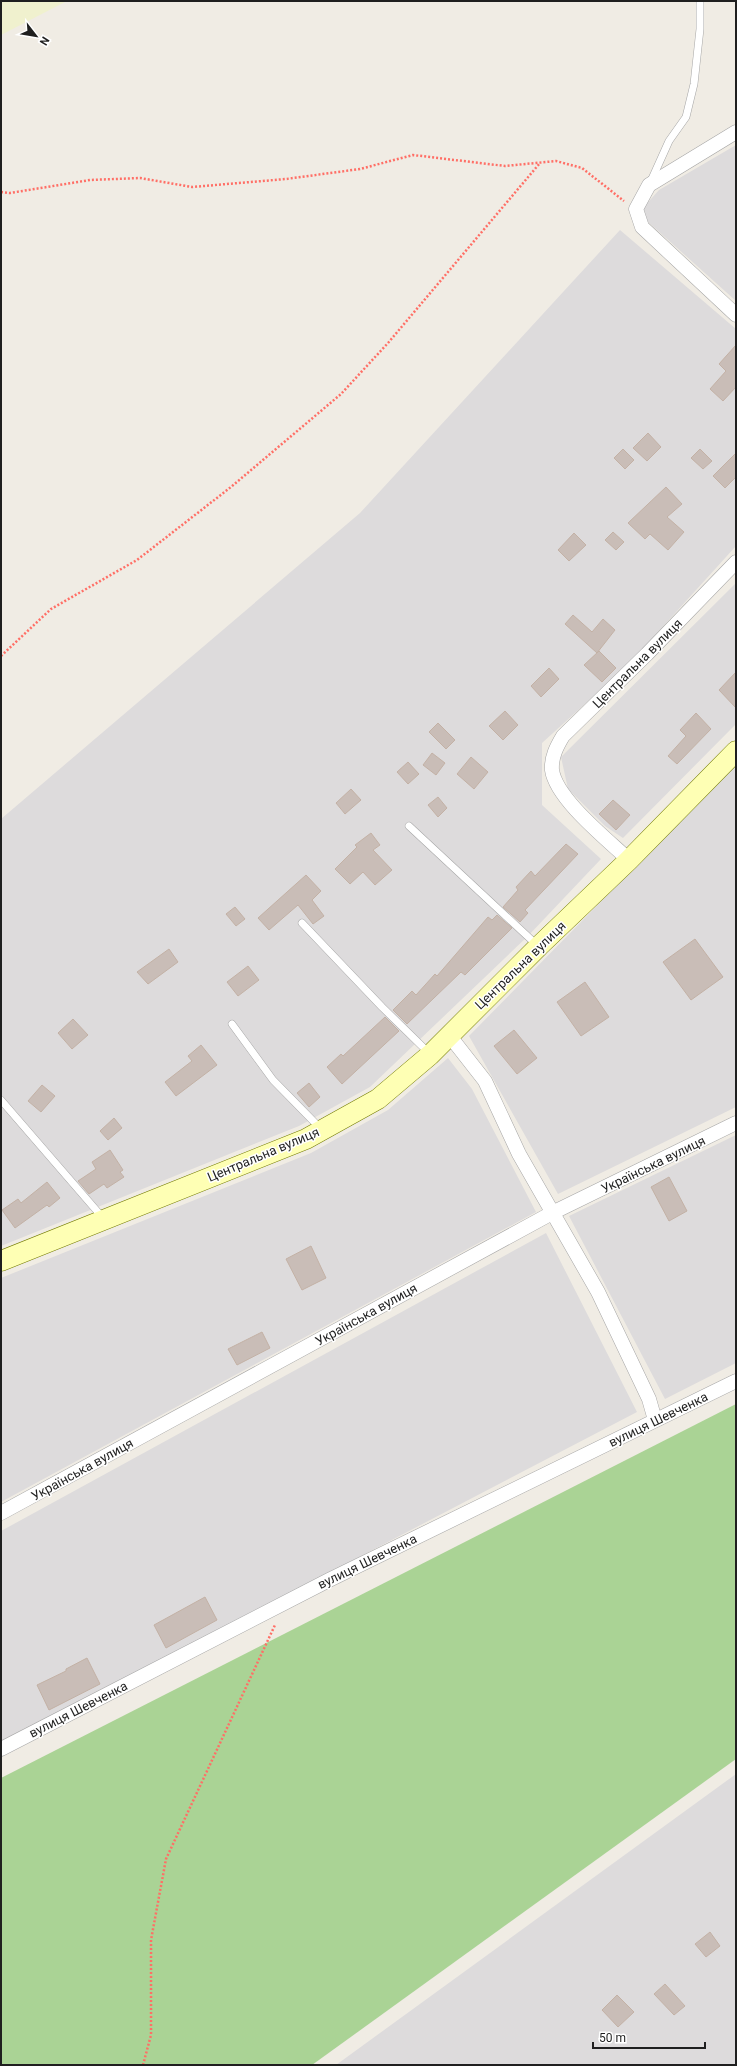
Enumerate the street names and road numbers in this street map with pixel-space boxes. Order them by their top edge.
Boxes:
street label: Центральна вулиця [590,616,685,711]
street label: Центральна вулиця [472,918,569,1012]
street label: Центральна вулиця [205,1124,321,1185]
street label: Українська вулиця [599,1133,708,1196]
street label: Українська вулиця [313,1280,420,1349]
street label: вулиця Шевченка [606,1389,710,1450]
street label: Українська вулиця [29,1435,136,1504]
street label: вулиця Шевченка [315,1531,419,1592]
street label: вулиця Шевченка [26,1678,130,1741]

